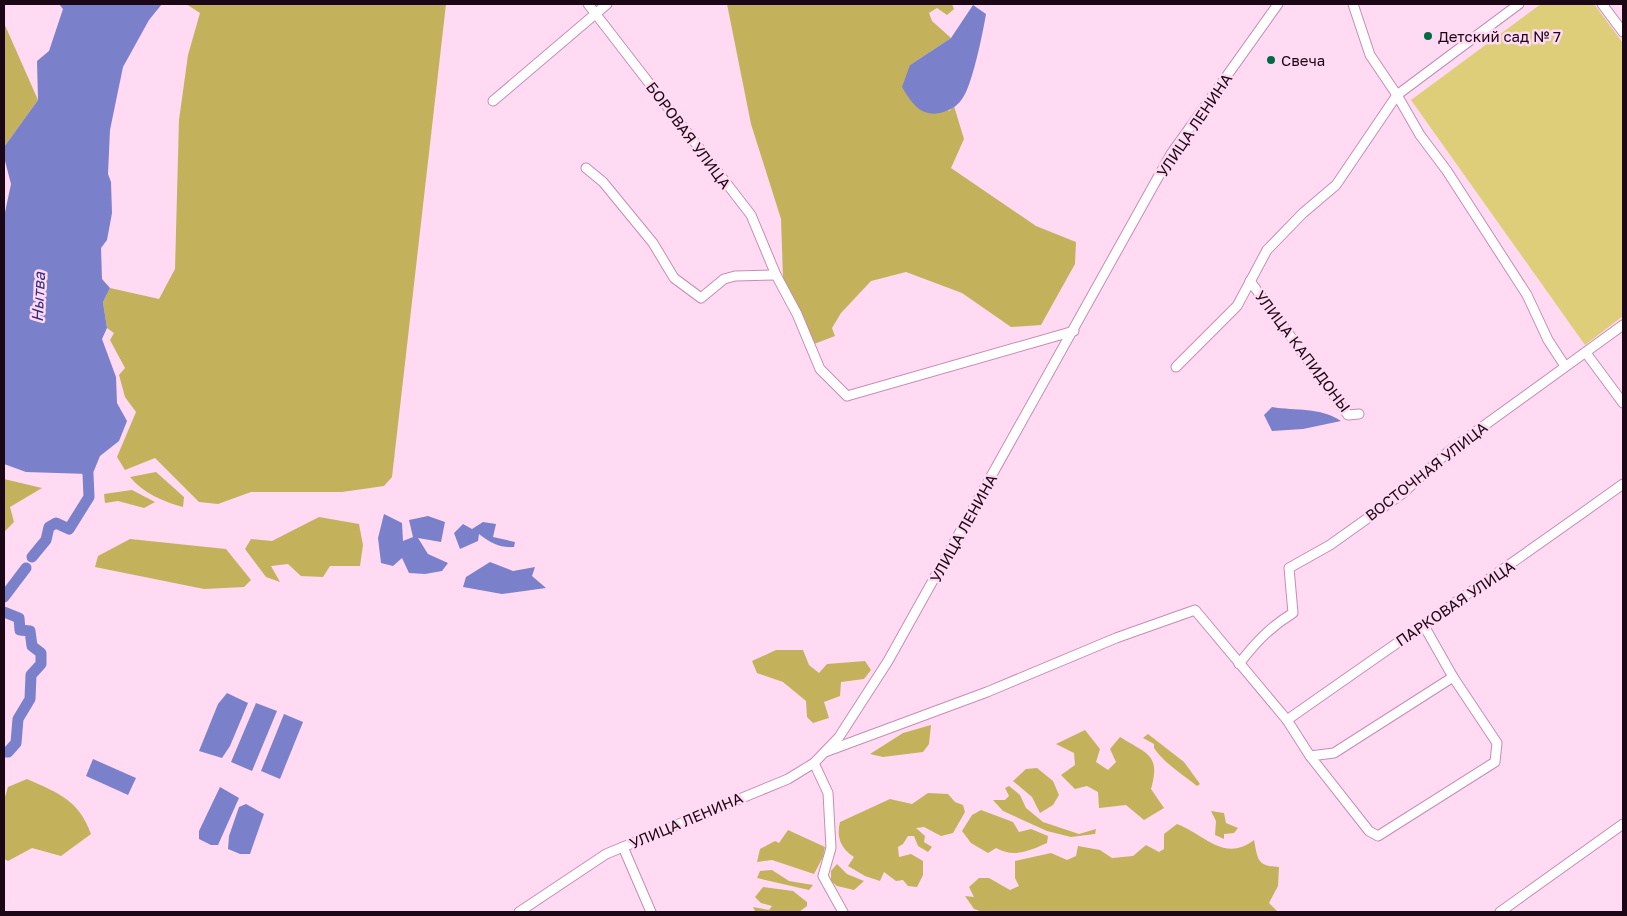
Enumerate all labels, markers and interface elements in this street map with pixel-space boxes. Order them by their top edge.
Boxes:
place label: Детский сад № 7 [1438,27,1561,45]
marker: Детский сад № 7 [1422,30,1434,42]
place label: Свеча [1281,51,1325,69]
marker: Свеча [1265,54,1277,66]
street label: УЛИЦА ЛЕНИНА [1153,70,1235,180]
street label: БОРОВАЯ УЛИЦА [643,78,735,192]
water label: Нытва [27,271,49,322]
street label: УЛИЦА КАПИДОНЫ [1252,287,1354,415]
street label: ВОСТОЧНАЯ УЛИЦА [1361,418,1491,524]
street label: УЛИЦА ЛЕНИНА [926,471,1000,585]
street label: ПАРКОВАЯ УЛИЦА [1392,557,1518,649]
street label: УЛИЦА ЛЕНИНА [627,788,745,852]

